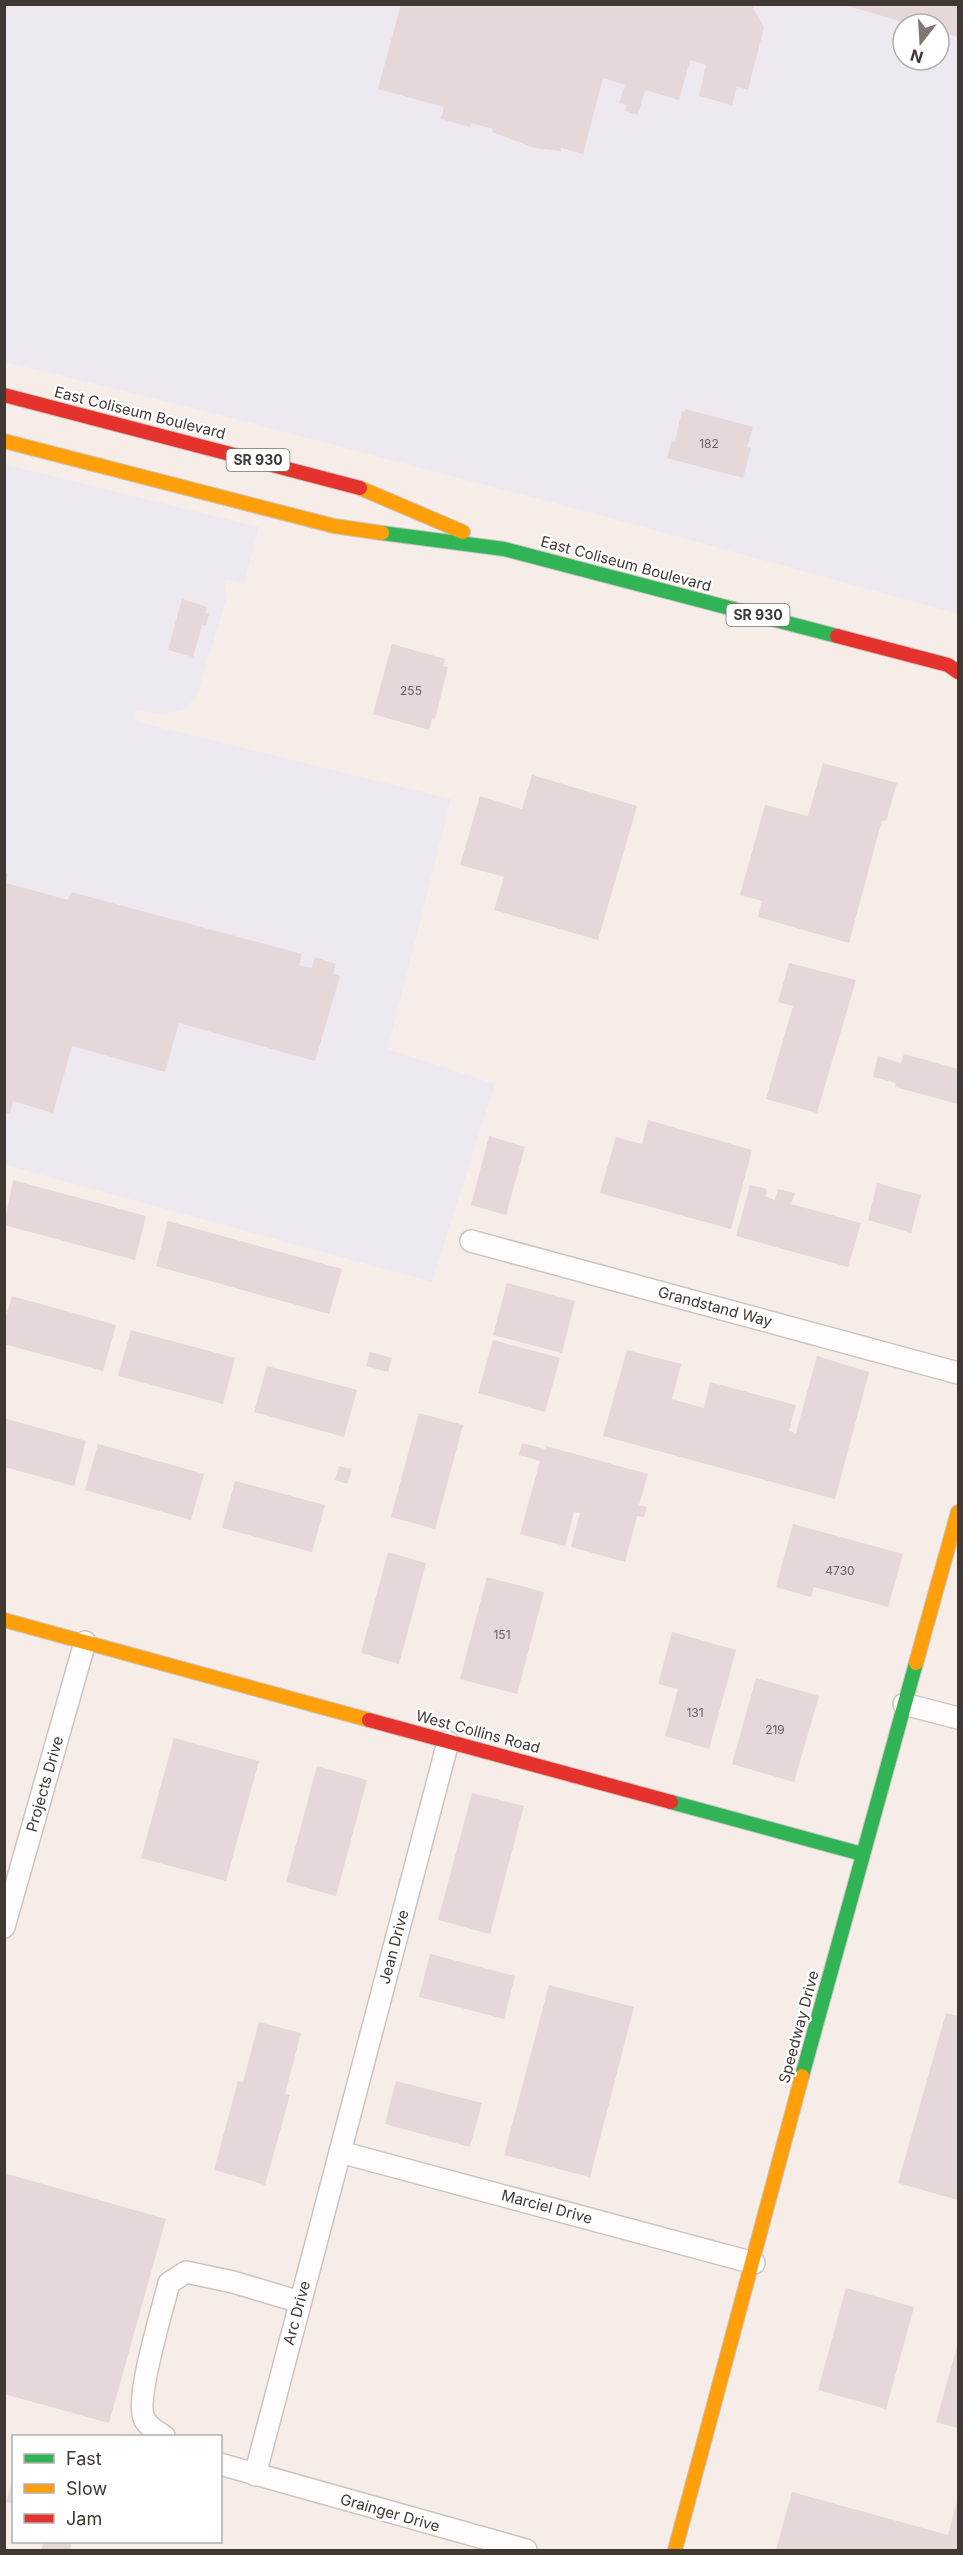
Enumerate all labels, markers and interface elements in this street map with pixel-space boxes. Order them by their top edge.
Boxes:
north arrow [891,12,951,72]
text: N [908,45,925,68]
street label: East Coliseum Boulevard [53,382,228,443]
house number: 182 [699,436,719,451]
road number: SR 930 [226,449,290,471]
street label: East Coliseum Boulevard [539,532,713,595]
road number: SR 930 [726,604,789,626]
house number: 255 [400,683,422,698]
street label: Grandstand Way [656,1282,775,1331]
house number: 4730 [825,1563,855,1578]
house number: 151 [493,1627,511,1642]
house number: 131 [686,1705,704,1720]
street label: West Collins Road [414,1706,542,1757]
house number: 219 [765,1722,785,1737]
street label: Projects Drive [22,1734,67,1834]
street label: Jean Drive [374,1908,413,1986]
street label: Speedway Drive [774,1968,823,2085]
street label: Marciel Drive [500,2185,595,2228]
street label: Arc Drive [279,2279,314,2347]
legend [12,2435,222,2543]
text: Fast [66,2448,102,2469]
text: Slow [66,2478,107,2499]
street label: Grainger Drive [338,2489,442,2536]
text: Jam [66,2508,102,2529]

